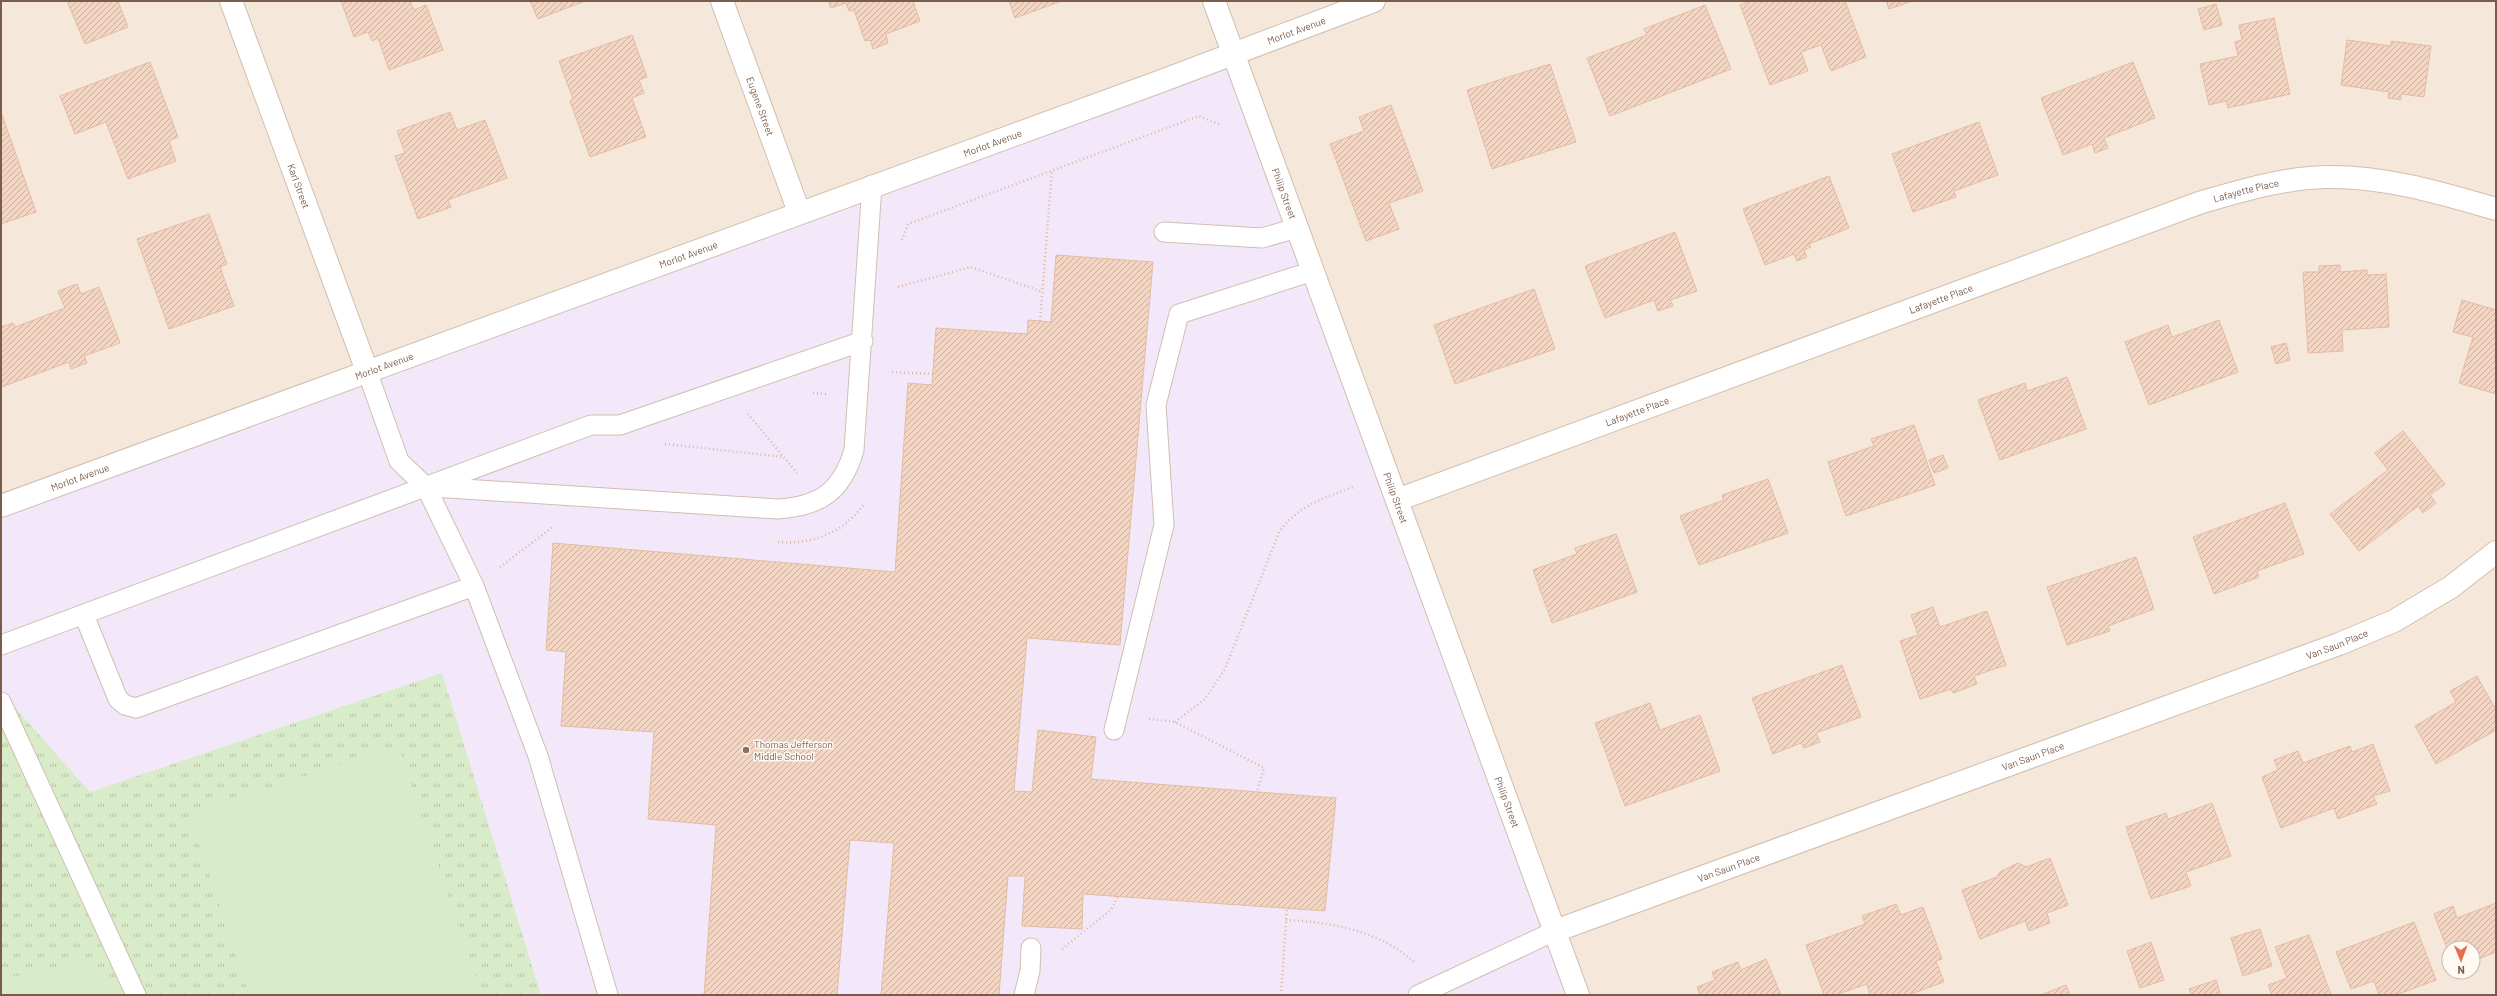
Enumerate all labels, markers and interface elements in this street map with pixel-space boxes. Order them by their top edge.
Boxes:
street label: Morlot Avenue [1266,14,1327,47]
street label: Eugene Street [744,75,777,138]
street label: Morlot Avenue [962,127,1024,159]
street label: Karl Street [285,162,313,210]
street label: Philip Street [1270,166,1299,221]
street label: Lafayette Place [2212,176,2280,205]
street label: Morlot Avenue [657,238,719,270]
street label: Lafayette Place [1907,281,1975,316]
street label: Morlot Avenue [353,349,415,382]
street label: Lafayette Place [1603,394,1671,428]
street label: Morlot Avenue [49,461,111,493]
street label: Philip Street [1381,471,1411,525]
street label: Van Saun Place [2304,627,2370,662]
place label: Thomas Jefferson Middle School [754,738,833,762]
street label: Van Saun Place [2000,739,2066,773]
marker: Thomas Jefferson Middle School [741,745,751,755]
street label: Philip Street [1492,775,1522,830]
street label: Van Saun Place [1696,851,1762,884]
north arrow [2441,940,2481,980]
text: N [2457,964,2465,977]

